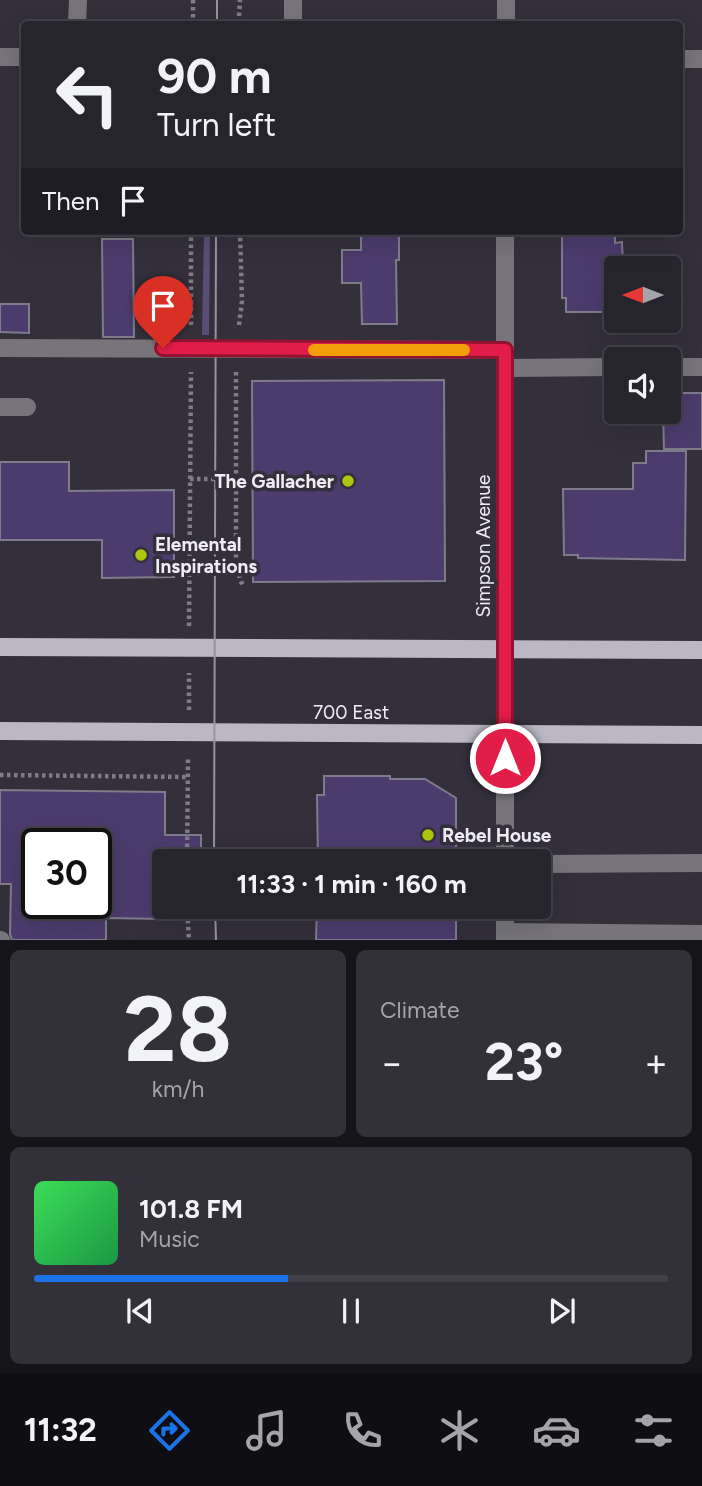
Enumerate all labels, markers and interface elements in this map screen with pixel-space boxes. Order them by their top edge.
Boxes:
text: 90 m [157,46,272,105]
icon: left [42,49,133,140]
text: Turn left [157,106,276,144]
icon: arrive [114,182,152,220]
text: Then [42,185,100,217]
north arrow [604,256,681,332]
map controls [604,256,681,424]
pin [133,276,193,348]
icon: arrive [144,287,182,325]
button: sound [604,347,681,424]
place label: The Gallacher [214,470,334,493]
marker: The Gallacher [340,473,356,489]
street label: Simpson Avenue [472,475,495,617]
place label: Elemental Inspirations [155,533,257,578]
marker: Elemental Inspirations [133,547,149,563]
street label: 700 East [313,701,389,724]
position arrow [468,721,542,795]
place label: Rebel House [442,824,552,847]
marker: Rebel House [420,827,436,843]
speed limit sign: 30 [21,828,112,919]
text: 11:33 · 1 min · 160 m [236,868,467,900]
text: 28 [124,975,232,1084]
text: Climate [380,996,459,1024]
text: 23° [485,1031,563,1093]
text: − [380,1040,404,1086]
text: + [644,1040,668,1086]
text: km/h [152,1075,204,1103]
text: 101.8 FM [139,1193,243,1225]
text: Music [139,1225,200,1253]
icon: previous [121,1292,159,1330]
icon: pause [332,1292,370,1330]
icon: next [543,1292,581,1330]
icon: directions [145,1406,194,1455]
icon: music [242,1406,291,1455]
icon: phone [338,1406,387,1455]
icon: climate [435,1406,484,1455]
icon: car [532,1406,581,1455]
icon: filters [629,1406,678,1455]
text: 11:32 [24,1411,97,1449]

